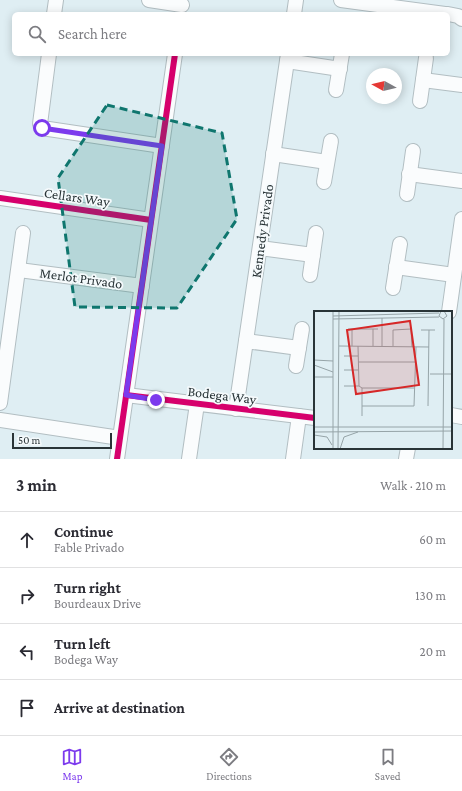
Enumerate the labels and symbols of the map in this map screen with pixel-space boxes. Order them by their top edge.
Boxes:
north arrow [366,68,402,104]
route start [33,119,51,137]
street label: Kennedy Privado [248,183,277,279]
street label: Cellars Way [43,184,111,210]
street label: Merlot Privado [39,264,123,292]
inset map [314,311,452,449]
street label: Bodega Way [187,383,258,407]
route end [147,391,165,409]
scale bar [12,431,112,450]

